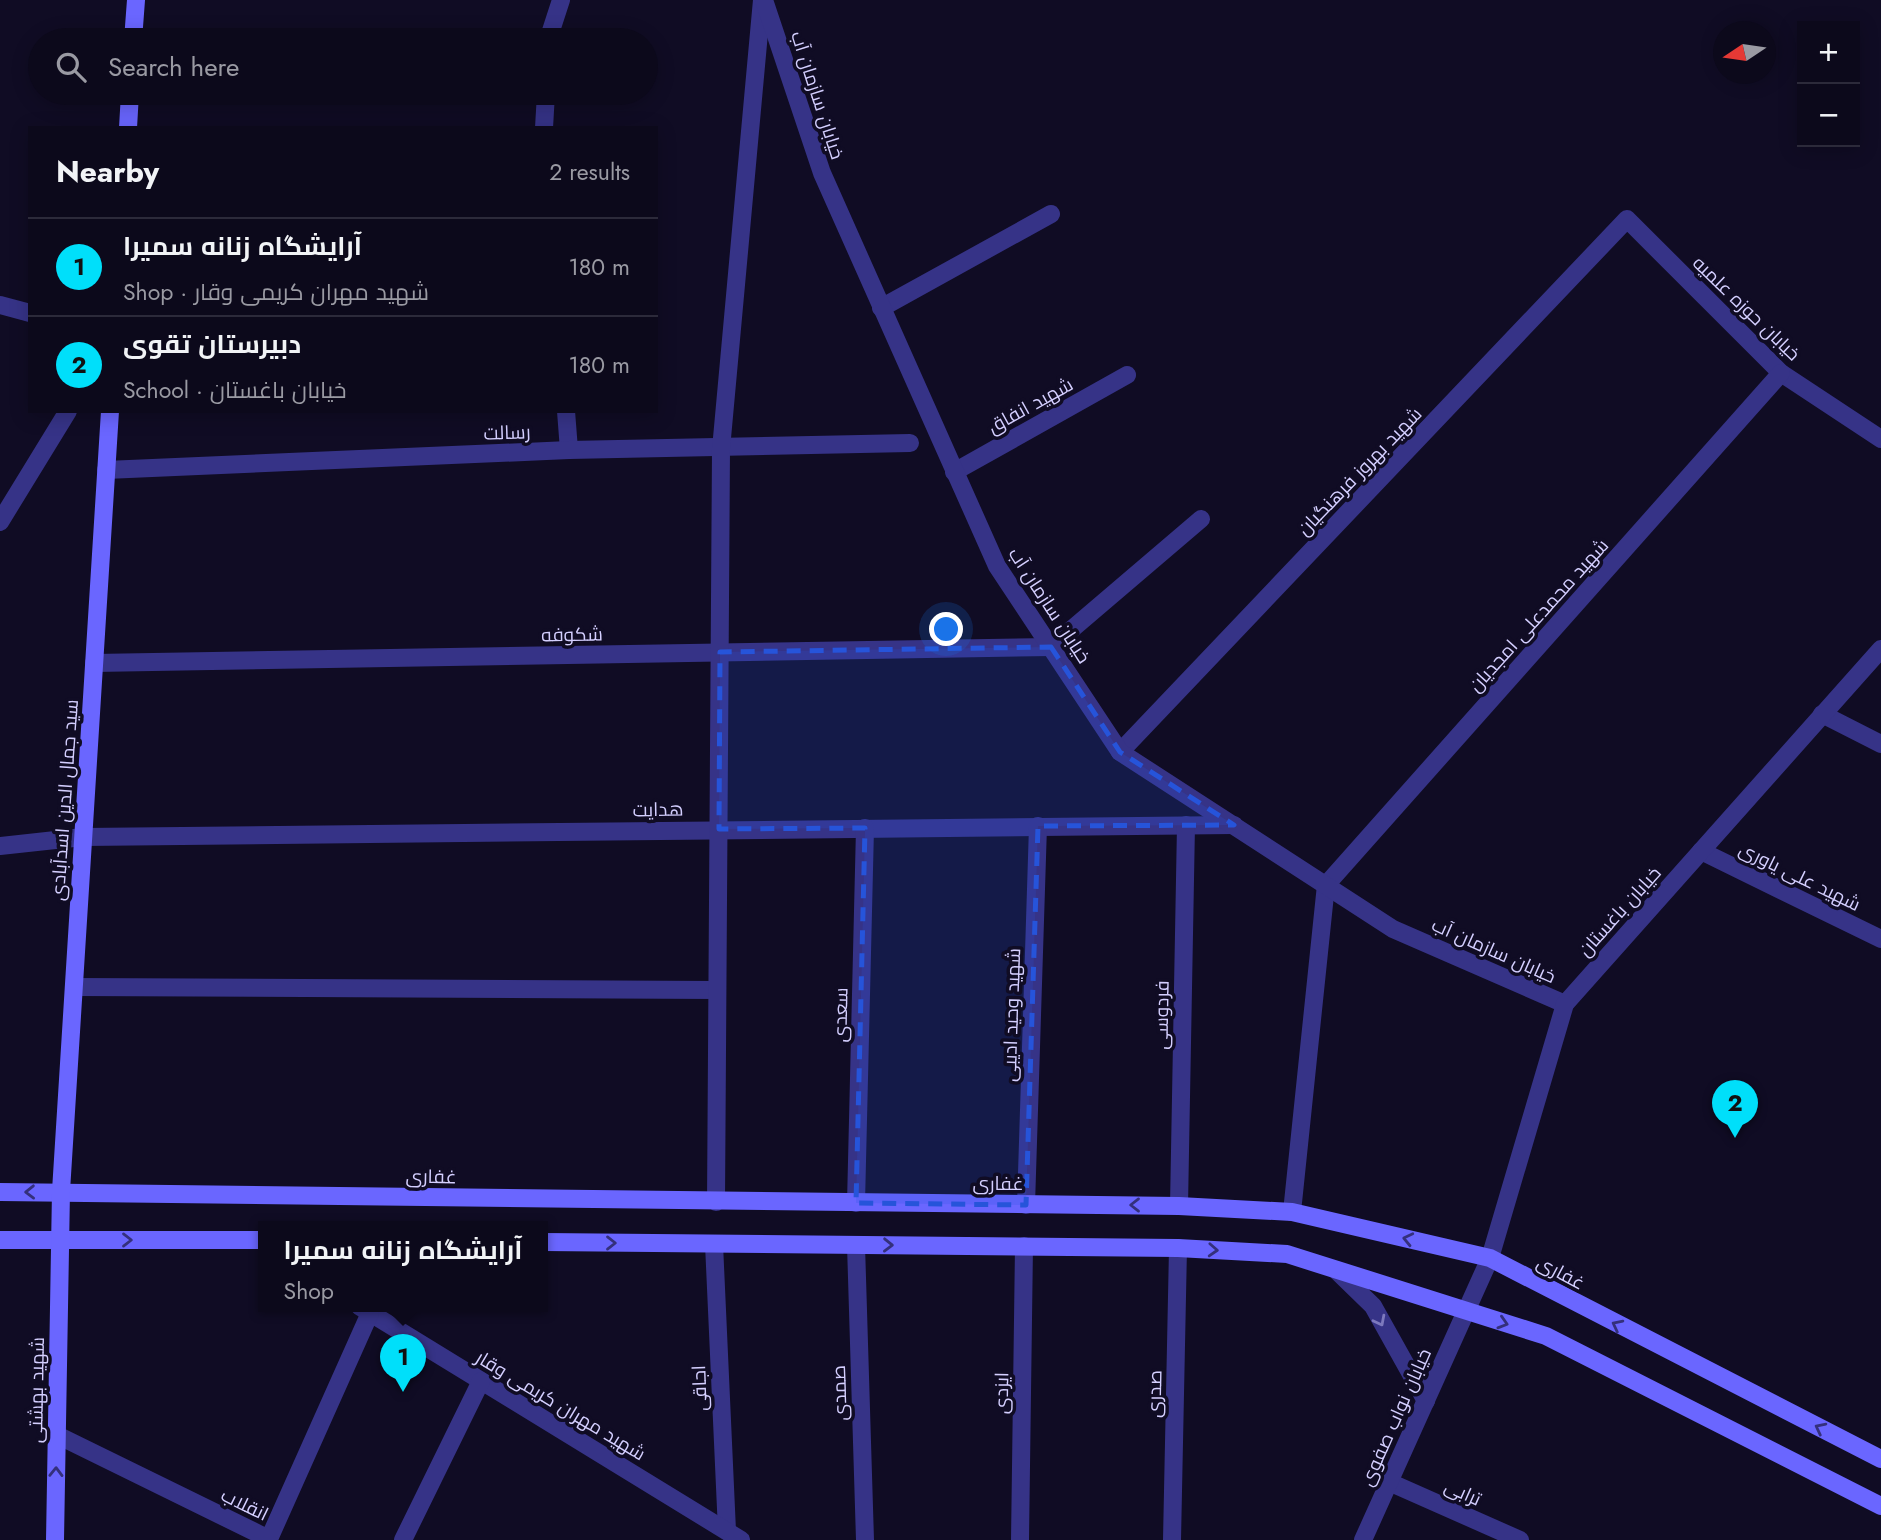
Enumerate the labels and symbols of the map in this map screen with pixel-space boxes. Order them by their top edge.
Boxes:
north arrow [1713,21,1776,84]
street label: خیابان سازمان آب [784,28,851,163]
street label: خیابان حوزه علمیه [1687,250,1807,367]
street label: شهید انفاق [983,371,1078,440]
street label: شهید بهروز فرهنگیان [1291,401,1428,542]
street label: رسالت [483,418,531,447]
street label: شهید محمدعلی امجدیان [1462,533,1615,698]
street label: خیابان سازمان آب [1002,542,1097,669]
your location [929,612,963,646]
street label: شکوفه [541,620,603,649]
street label: سید جمال الدین اسدآبادی [44,698,85,902]
street label: هدایت [632,796,684,823]
street label: شهید علی یاوری [1734,835,1865,918]
street label: خیابان باغستان [1572,860,1667,962]
street label: خیابان سازمان آب [1427,911,1560,990]
street label: شهید وحید ادیبی [996,948,1027,1082]
street label: فردوسی [1147,980,1176,1050]
street label: سعدی [827,987,854,1043]
pin: 2 [1712,1080,1758,1138]
street label: غفاری [405,1163,457,1190]
street label: غفاری [972,1170,1024,1197]
one-way arrow [25,1184,36,1199]
one-way arrow [1129,1197,1140,1213]
one-way arrow [123,1232,133,1248]
one-way arrow [1402,1233,1414,1248]
one-way arrow [606,1235,617,1251]
one-way arrow [883,1237,893,1253]
one-way arrow [1208,1242,1219,1257]
street label: غفاری [1532,1249,1590,1296]
one-way arrow [1372,1314,1386,1326]
one-way arrow [1497,1314,1509,1329]
one-way arrow [1612,1320,1624,1333]
pin: 1 [380,1334,426,1392]
street label: شهید بهشتی [22,1337,51,1443]
street label: شهید مهران کریمی وقار [470,1343,651,1467]
street label: خیابان نواب صفوی [1353,1344,1438,1490]
street label: اجاقی [685,1365,714,1411]
street label: صمدی [825,1365,854,1421]
street label: صدری [1141,1370,1168,1418]
street label: ایزدی [988,1372,1015,1414]
one-way arrow [1815,1423,1827,1436]
one-way arrow [48,1466,64,1477]
street label: ترابی [1440,1472,1486,1512]
street label: انقلاب [216,1481,273,1528]

